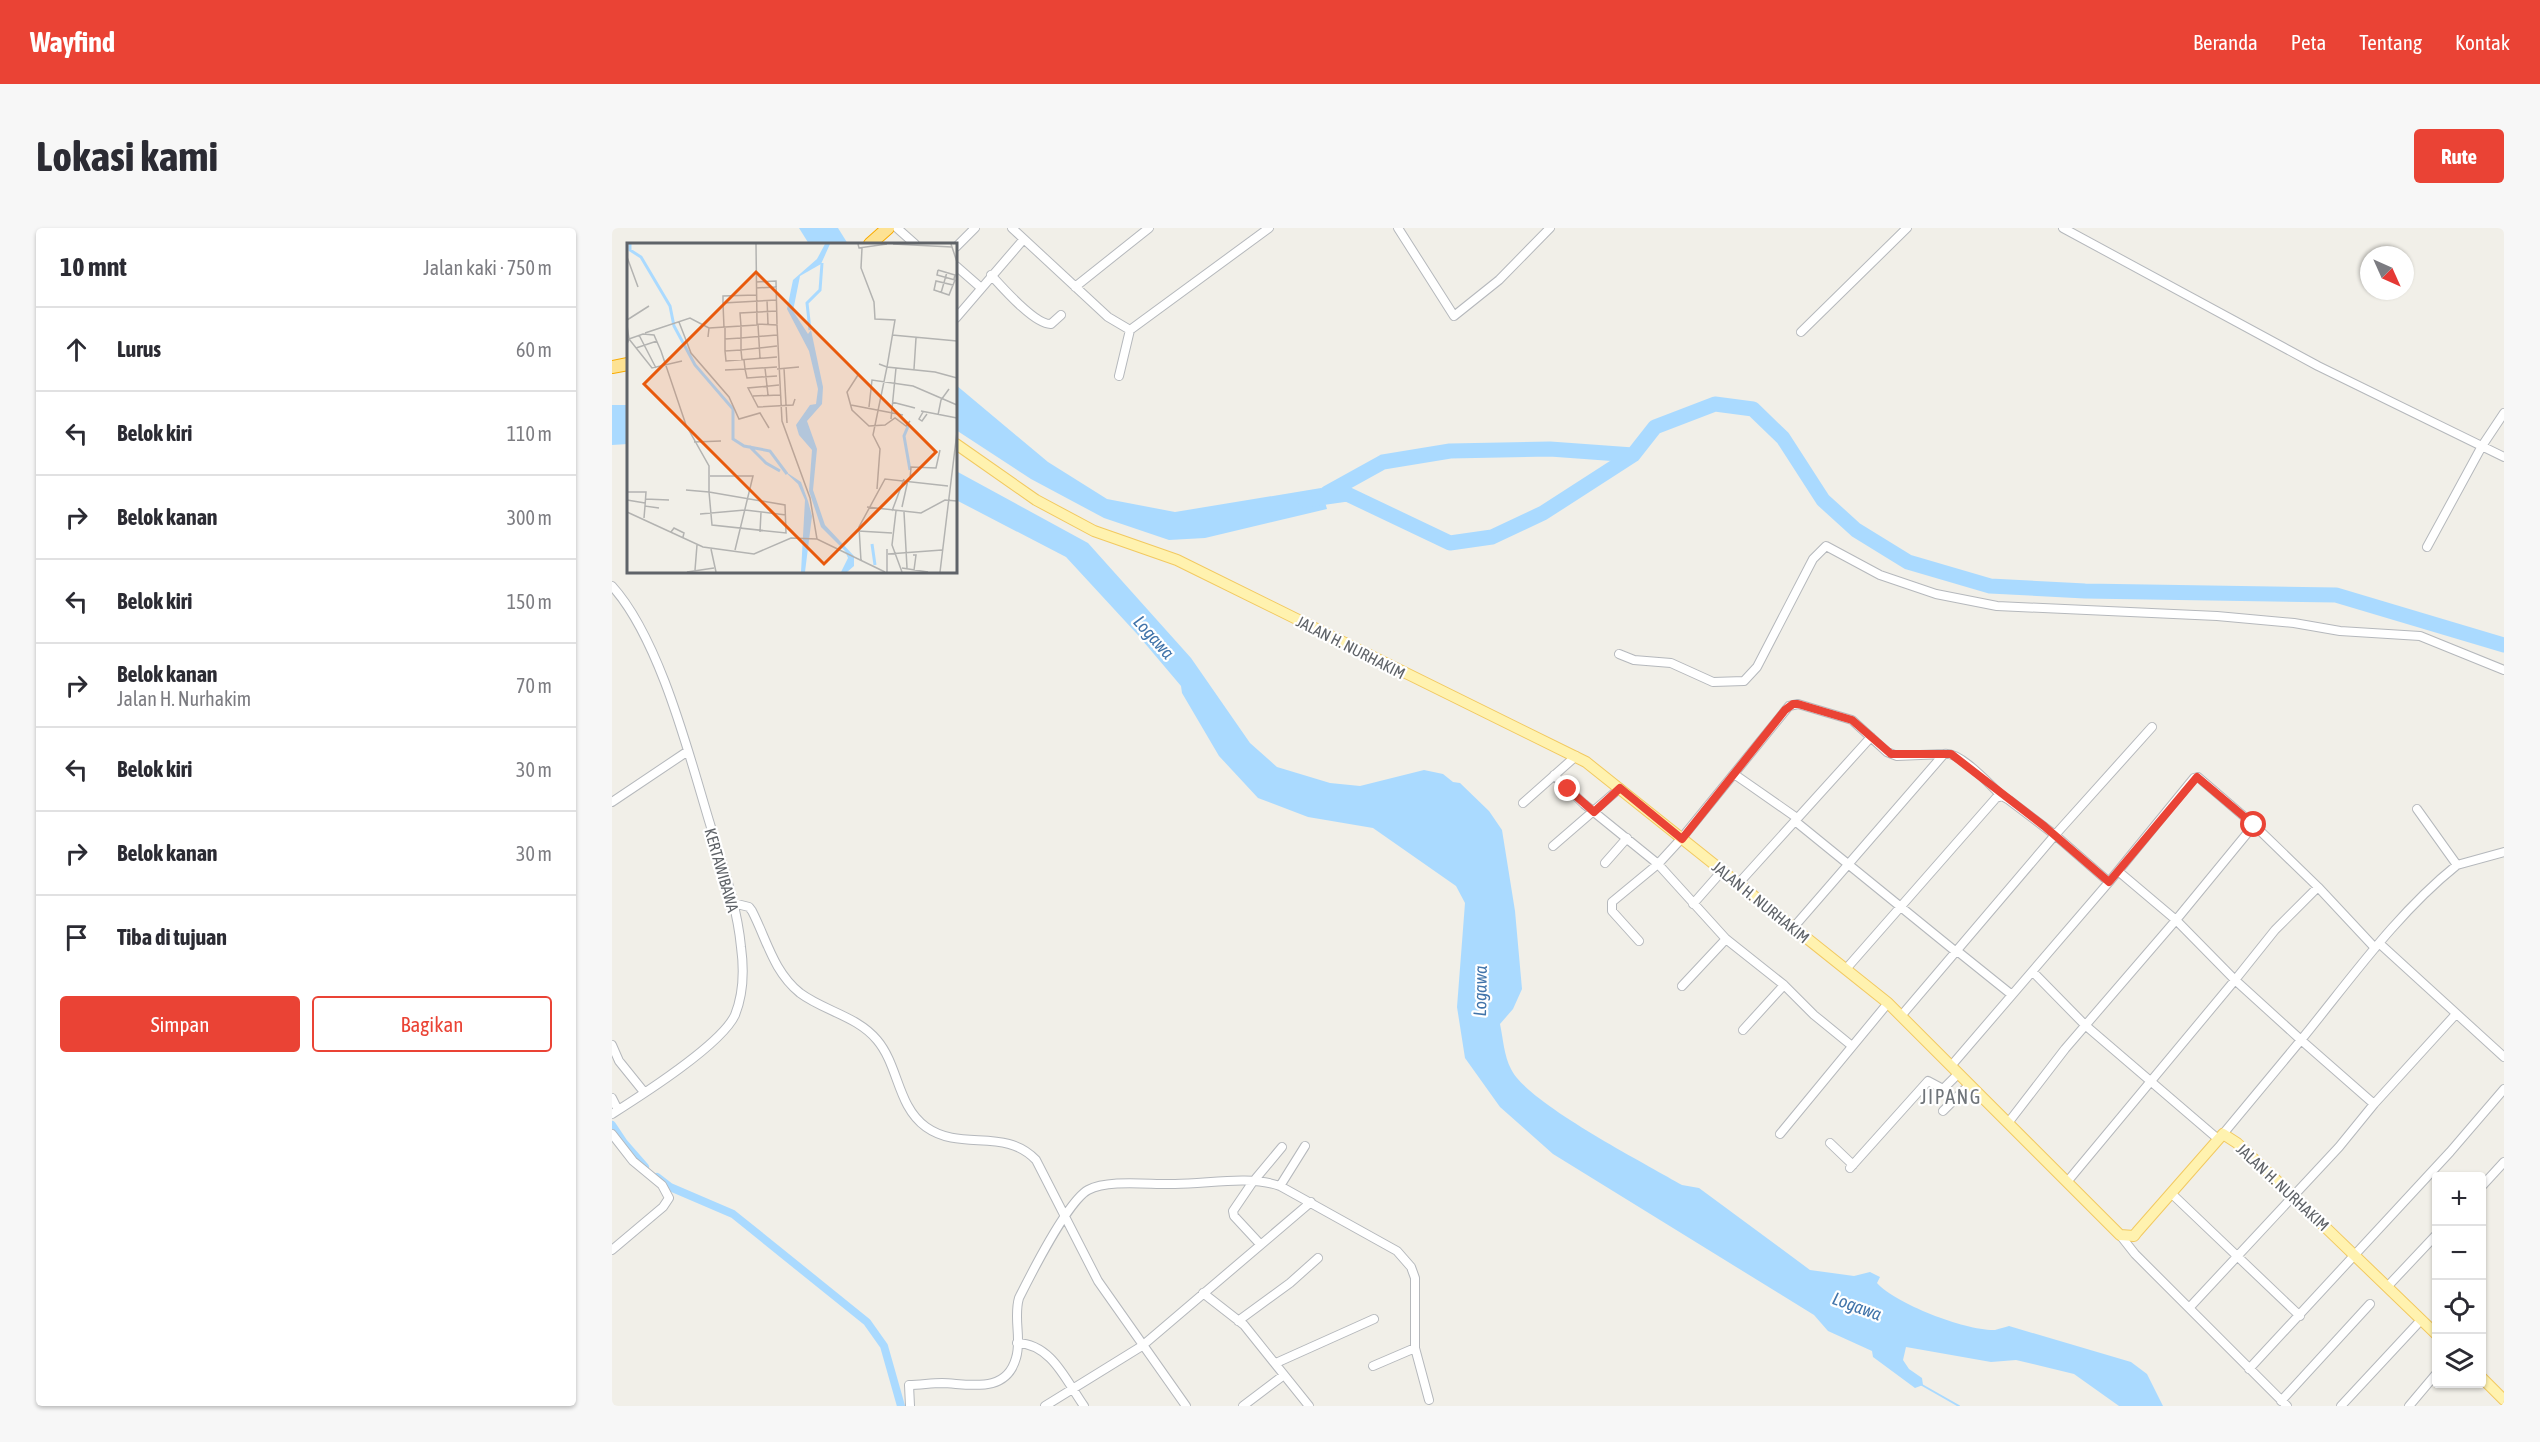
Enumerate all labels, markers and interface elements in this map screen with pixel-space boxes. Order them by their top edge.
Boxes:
text: Wayfind [30,26,115,58]
text: Beranda [2193,30,2258,54]
text: Peta [2291,30,2326,54]
text: Tentang [2359,30,2422,54]
text: Kontak [2455,30,2510,54]
button: Rute [2414,129,2504,183]
text: Lokasi kami [36,132,218,180]
inset map [627,243,957,573]
north arrow [2360,246,2414,300]
text: 10 mnt [60,252,127,282]
text: Jalan kaki · 750 m [423,256,552,279]
icon: ahead [60,333,93,366]
text: Lurus [117,336,161,362]
text: 60 m [516,338,552,361]
icon: left [60,417,93,450]
text: Belok kiri [117,420,192,446]
text: 110 m [507,422,552,445]
icon: right [60,501,93,534]
text: Belok kanan [117,504,218,530]
text: 300 m [507,506,552,529]
icon: left [60,585,93,618]
text: Belok kiri [117,588,192,614]
text: 150 m [507,590,552,613]
water label: Logawa [1129,611,1179,663]
street label: JALAN H. NURHAKIM [1294,612,1408,682]
text: Belok kanan [117,661,218,687]
icon: right [60,669,93,702]
text: 70 m [516,674,552,697]
text: Jalan H. Nurhakim [117,687,251,710]
icon: left [60,753,93,786]
text: Belok kiri [117,756,192,782]
text: 30 m [516,758,552,781]
route end [1554,775,1580,801]
route start [2240,811,2266,837]
street label: KERTAWIBAWA [701,826,743,914]
icon: right [60,837,93,870]
text: Belok kanan [117,840,218,866]
text: 30 m [516,842,552,865]
street label: JALAN H. NURHAKIM [1709,857,1813,947]
icon: arrive [60,921,93,954]
text: Tiba di tujuan [117,924,227,950]
water label: Logawa [1469,965,1491,1017]
button: Simpan [60,996,300,1052]
button: Bagikan [312,996,552,1052]
district label: JIPANG [1920,1085,1982,1108]
street label: JALAN H. NURHAKIM [2233,1140,2333,1234]
map controls [2432,1172,2486,1388]
button: + [2432,1172,2486,1226]
button: − [2432,1226,2486,1280]
button: locate [2432,1280,2486,1334]
water label: Logawa [1830,1287,1885,1325]
button: layers [2432,1334,2486,1388]

